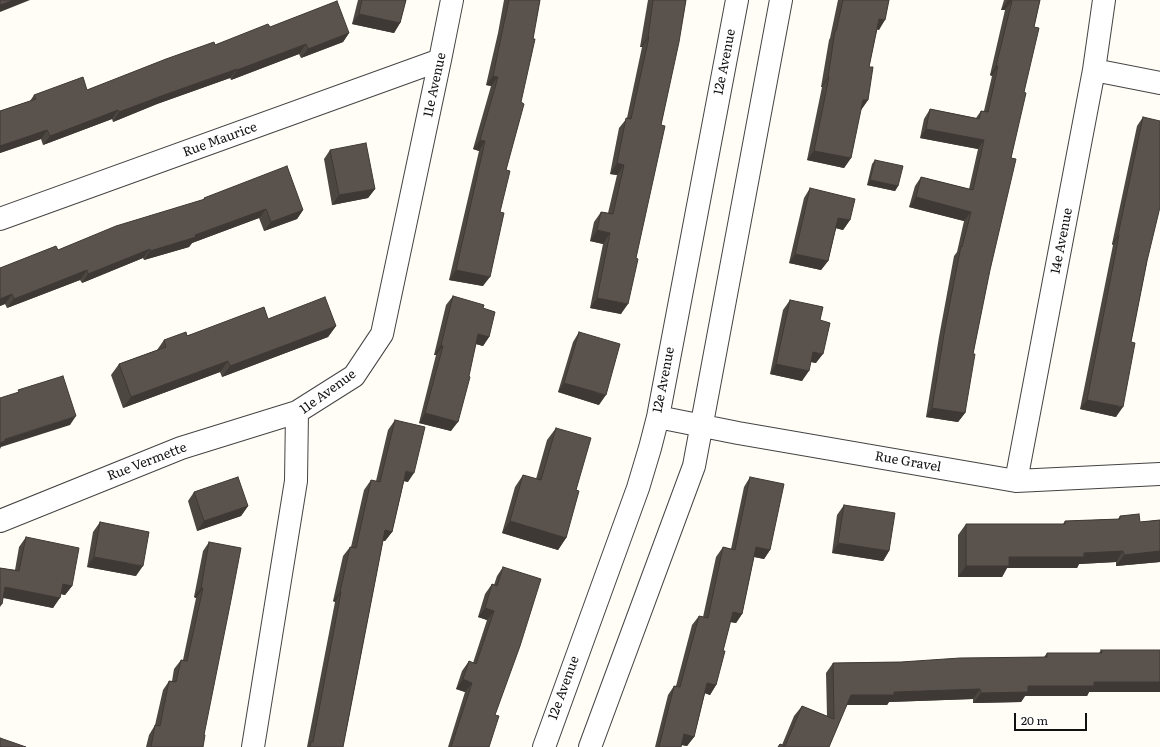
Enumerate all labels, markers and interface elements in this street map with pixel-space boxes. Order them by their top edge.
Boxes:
street label: 12e Avenue [711,28,739,96]
street label: 11e Avenue [421,51,449,119]
street label: Rue Maurice [181,119,259,161]
street label: 14e Avenue [1048,207,1076,275]
street label: 12e Avenue [650,346,678,414]
street label: 11e Avenue [297,366,359,418]
street label: Rue Vermette [105,440,189,484]
street label: Rue Gravel [874,448,942,476]
street label: 12e Avenue [545,654,583,722]
scale bar [1016,705,1089,731]
text: 20 m [1021,711,1048,729]

